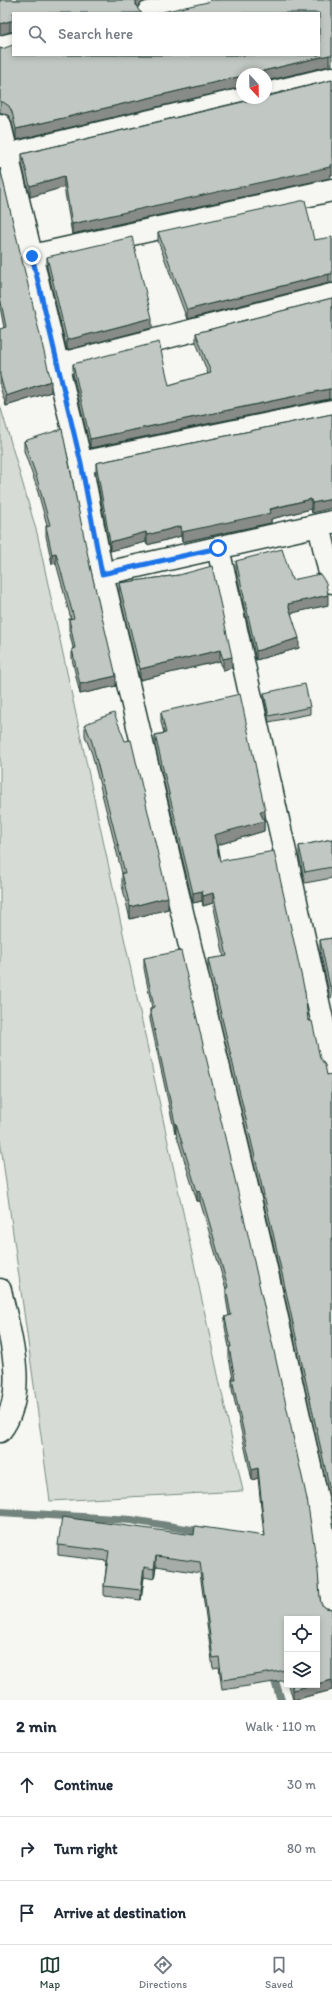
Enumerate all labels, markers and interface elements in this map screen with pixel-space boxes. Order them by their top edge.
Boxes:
search box [12,12,320,56]
icon: search [26,23,48,45]
text: Search here [58,25,133,43]
north arrow [236,68,272,104]
route end [23,247,41,265]
route start [209,539,227,557]
map controls [284,1616,320,1688]
button: locate [284,1616,320,1652]
button: layers [284,1652,320,1688]
text: 2 min [16,1716,56,1736]
text: Walk · 110 m [245,1719,316,1734]
icon: ahead [16,1774,38,1796]
text: Continue [54,1776,113,1794]
text: 30 m [287,1777,316,1792]
icon: right [16,1838,38,1860]
text: Turn right [54,1840,118,1858]
text: 80 m [287,1841,316,1856]
icon: arrive [16,1902,38,1924]
text: Arrive at destination [54,1904,186,1922]
tab: Map [39,1954,61,1991]
tab: Directions [139,1954,187,1991]
tab: Saved [265,1954,293,1991]

